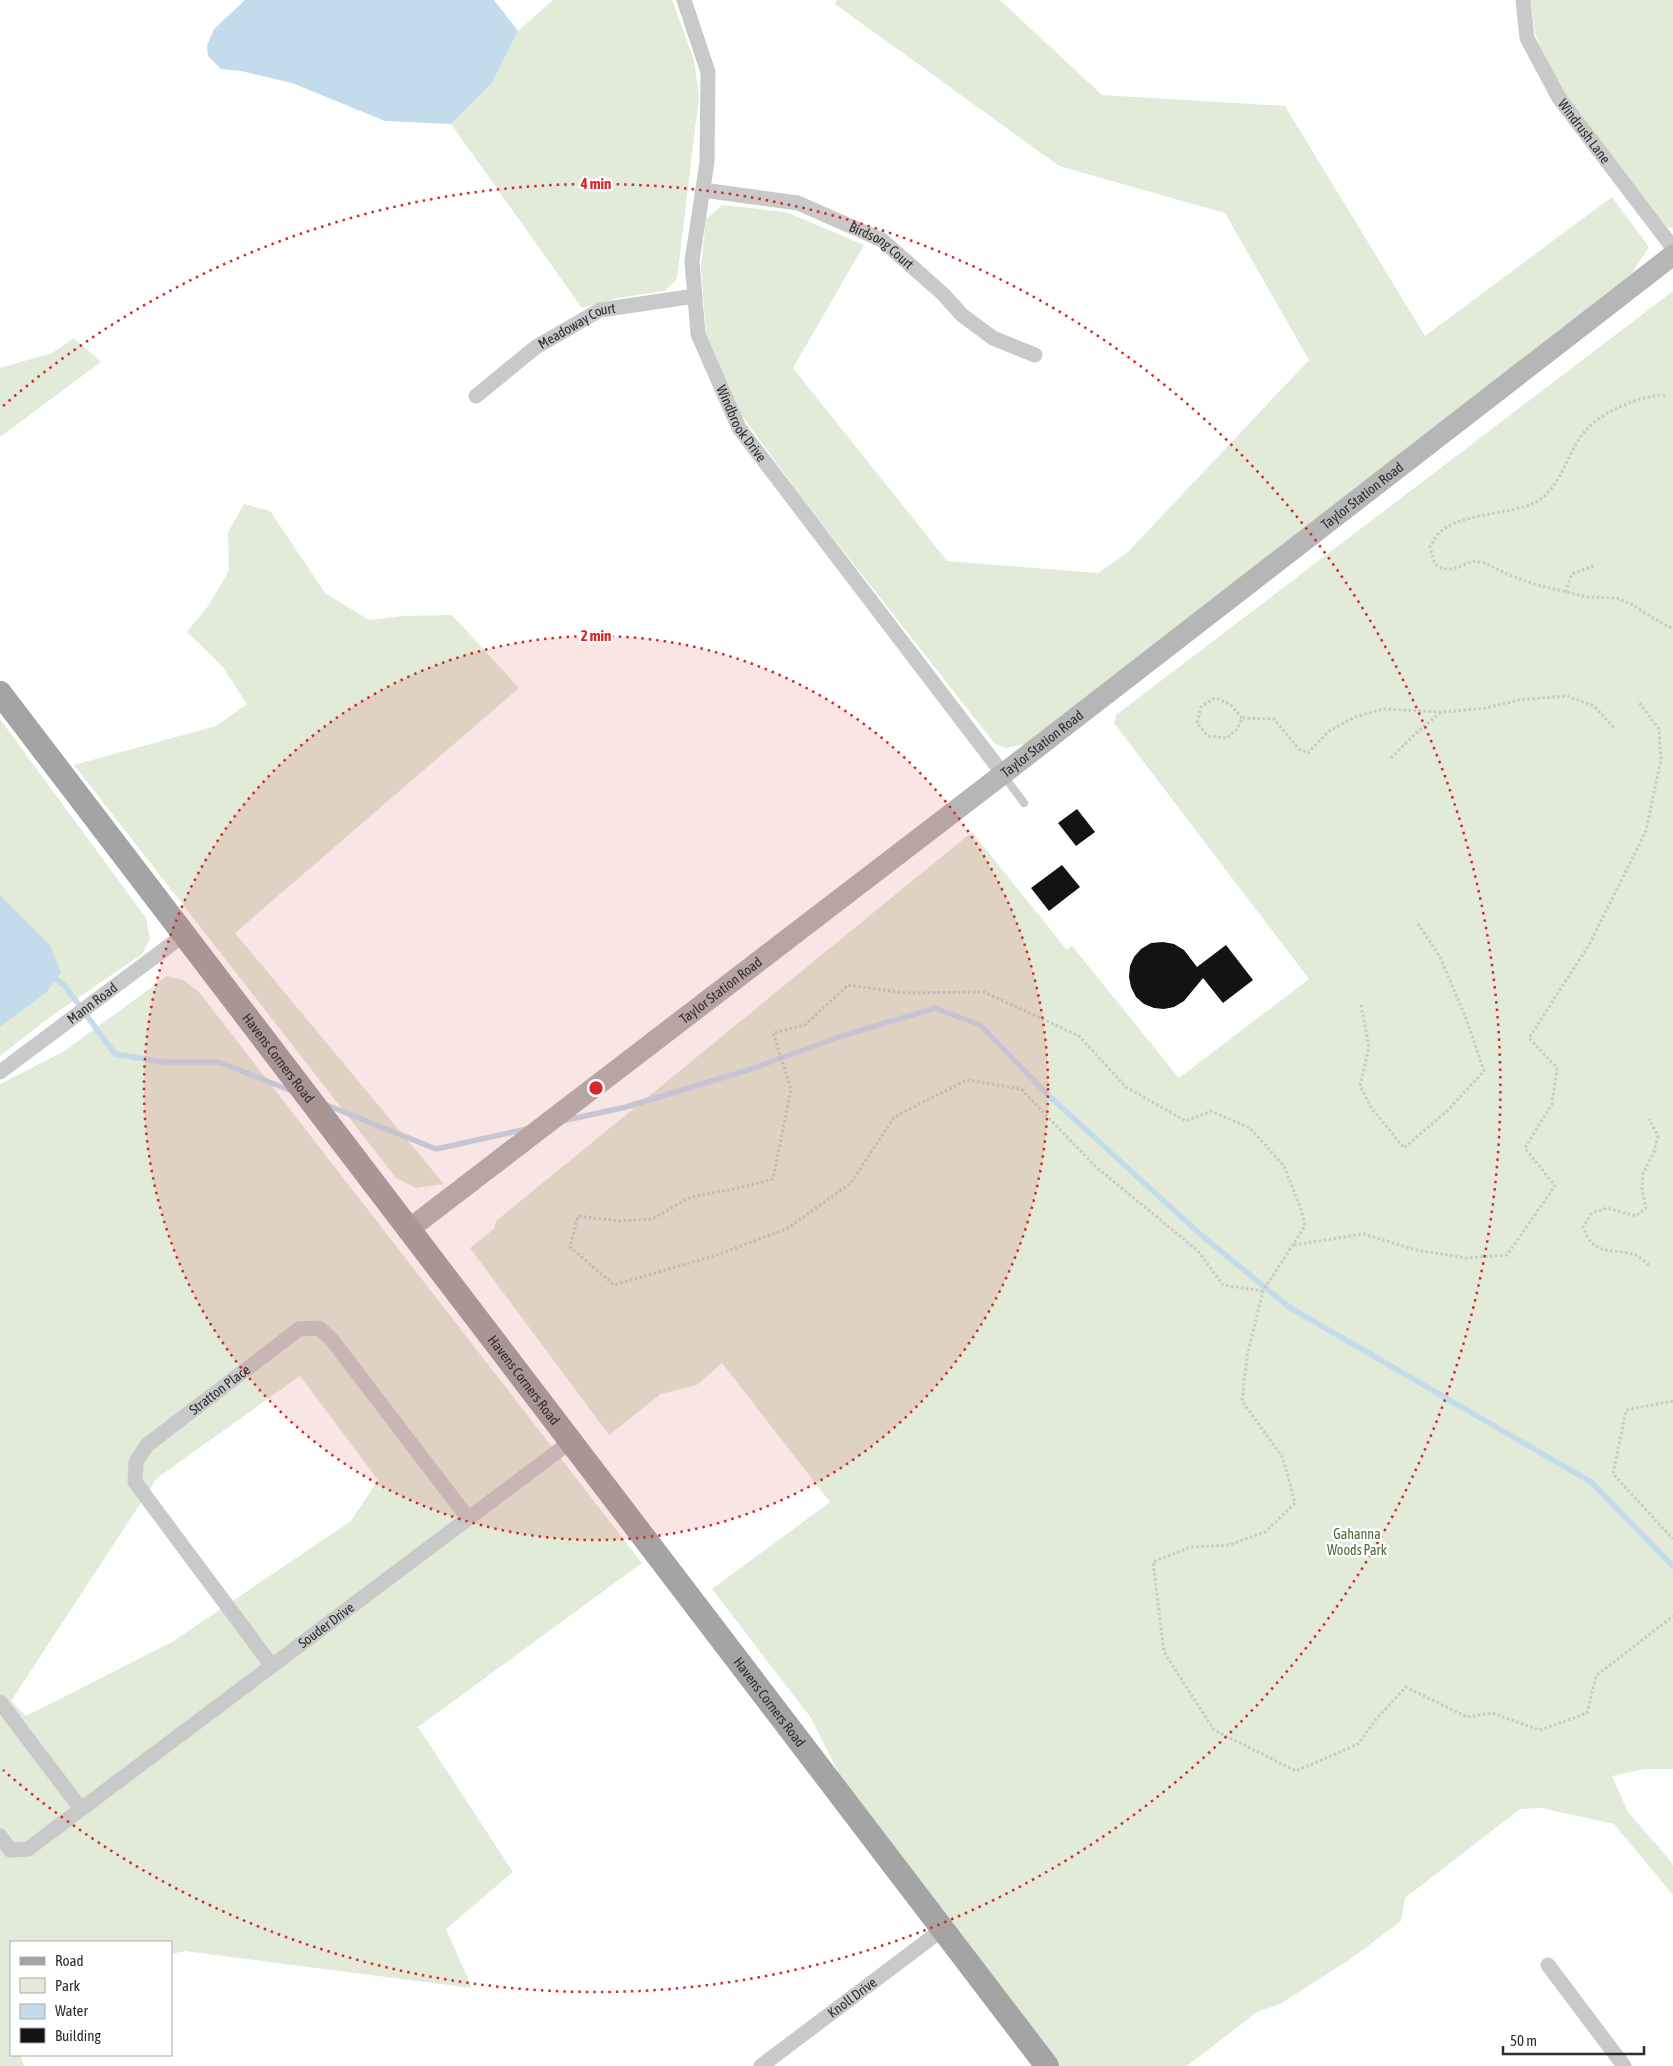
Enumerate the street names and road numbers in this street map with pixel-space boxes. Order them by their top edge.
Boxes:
street label: Windrush Lane [1555,96,1614,167]
street label: Birdsong Court [847,219,917,272]
street label: Meadoway Court [535,300,616,352]
street label: Windbrook Drive [713,383,770,465]
street label: Taylor Station Road [1318,459,1406,533]
street label: Taylor Station Road [998,707,1086,781]
street label: Taylor Station Road [676,954,765,1027]
street label: Mann Road [64,979,120,1027]
street label: Havens Corners Road [239,1010,318,1106]
street label: Havens Corners Road [485,1332,563,1428]
street label: Stratton Place [186,1361,253,1418]
street label: Souder Drive [295,1599,357,1651]
street label: Havens Corners Road [730,1654,809,1750]
street label: Knoll Drive [825,1974,880,2021]

